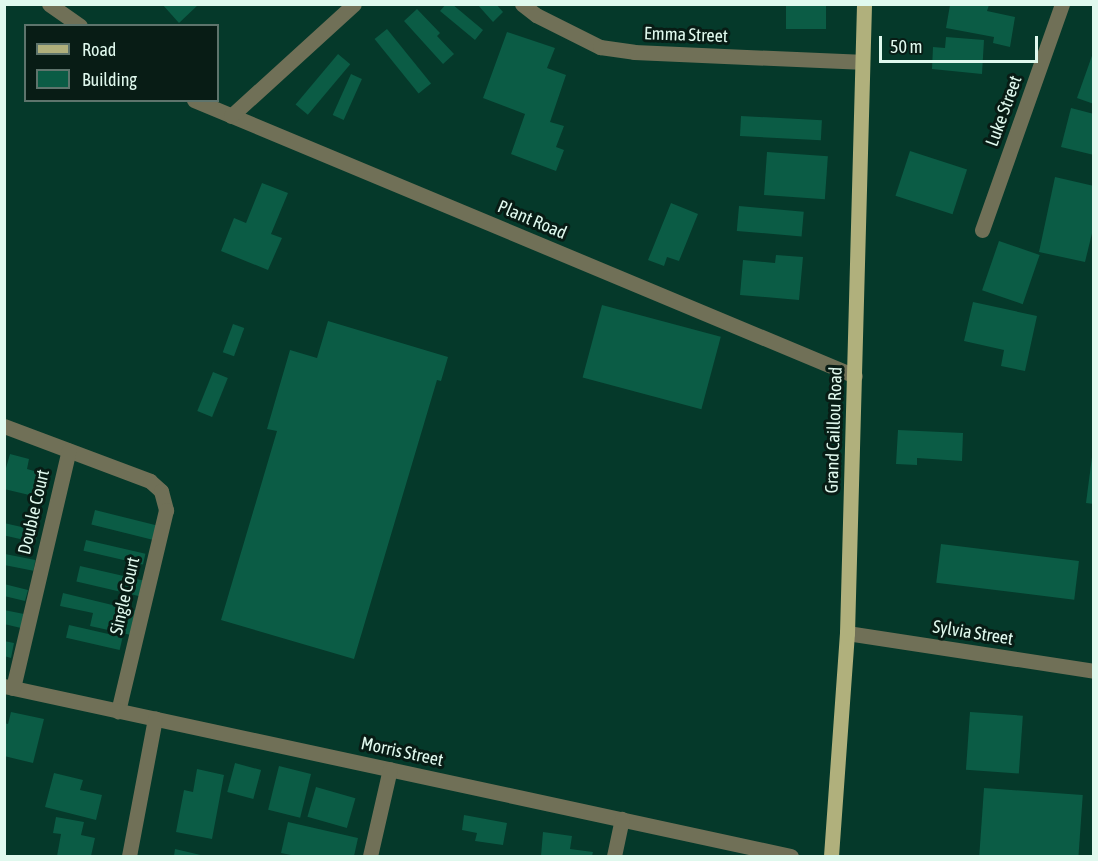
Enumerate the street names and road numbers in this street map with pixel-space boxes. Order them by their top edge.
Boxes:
street label: Emma Street [644,23,728,47]
street label: Luke Street [981,73,1027,149]
street label: Plant Road [494,196,570,244]
street label: Grand Caillou Road [821,366,847,494]
street label: Double Court [14,467,54,557]
street label: Single Court [106,555,144,637]
street label: Sylvia Street [931,616,1015,650]
street label: Morris Street [359,733,445,771]

